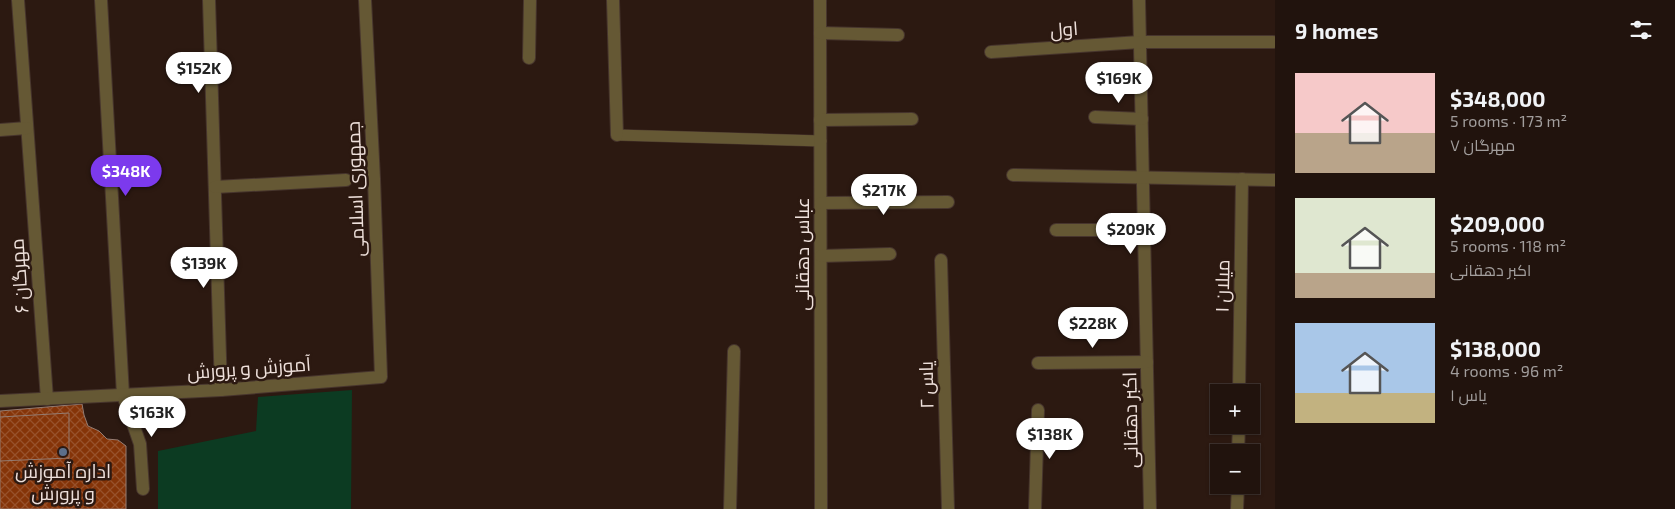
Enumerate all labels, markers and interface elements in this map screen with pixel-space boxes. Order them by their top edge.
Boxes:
street label: اول [1049,16,1079,42]
icon: filters [1627,16,1655,44]
text: 9 homes [1295,18,1378,43]
pin: $152K [164,52,234,94]
text: $152K [177,58,221,77]
pin: $169K [1084,62,1154,104]
text: $169K [1096,68,1142,87]
text: $348,000 [1450,86,1545,111]
icon: home [1335,93,1395,153]
text: 5 rooms · 173 m² [1450,111,1567,130]
street label: جمهوری اسلامی [341,121,369,257]
text: مهرگان ۷ [1450,135,1515,154]
pin: $348K [91,154,161,197]
text: $348K [102,161,150,180]
pin: $217K [849,174,919,216]
text: $217K [862,180,906,199]
street label: عباس دهقانی [790,197,814,311]
text: $209,000 [1450,211,1545,236]
pin: $209K [1096,212,1166,255]
icon: home [1335,218,1395,278]
text: $209K [1107,219,1155,238]
text: 5 rooms · 118 m² [1450,236,1566,255]
street label: مهرگان ۶ [4,238,34,314]
pin: $139K [169,246,239,289]
text: $139K [182,253,226,272]
street label: میلان ۱ [1210,259,1234,313]
text: اکبر دهقانی [1450,260,1531,279]
pin: $228K [1058,306,1128,349]
text: $228K [1069,313,1117,332]
text: $138,000 [1450,336,1541,361]
icon: home [1335,343,1395,403]
street label: آموزش و پرورش [186,352,312,385]
street label: یاس ۲ [914,361,938,409]
text: 4 rooms · 96 m² [1450,361,1563,380]
street label: اکبر دهقانی [1117,372,1143,468]
map controls [1210,384,1260,494]
button: + [1210,384,1260,434]
text: یاس ۱ [1450,385,1487,404]
pin: $163K [117,396,187,438]
text: $163K [130,402,174,421]
pin: $138K [1015,418,1085,460]
text: $138K [1027,424,1073,443]
button: − [1210,444,1260,494]
marker: اداره آموزش و پرورش [57,446,69,458]
place label: اداره آموزش و پرورش [15,459,111,506]

